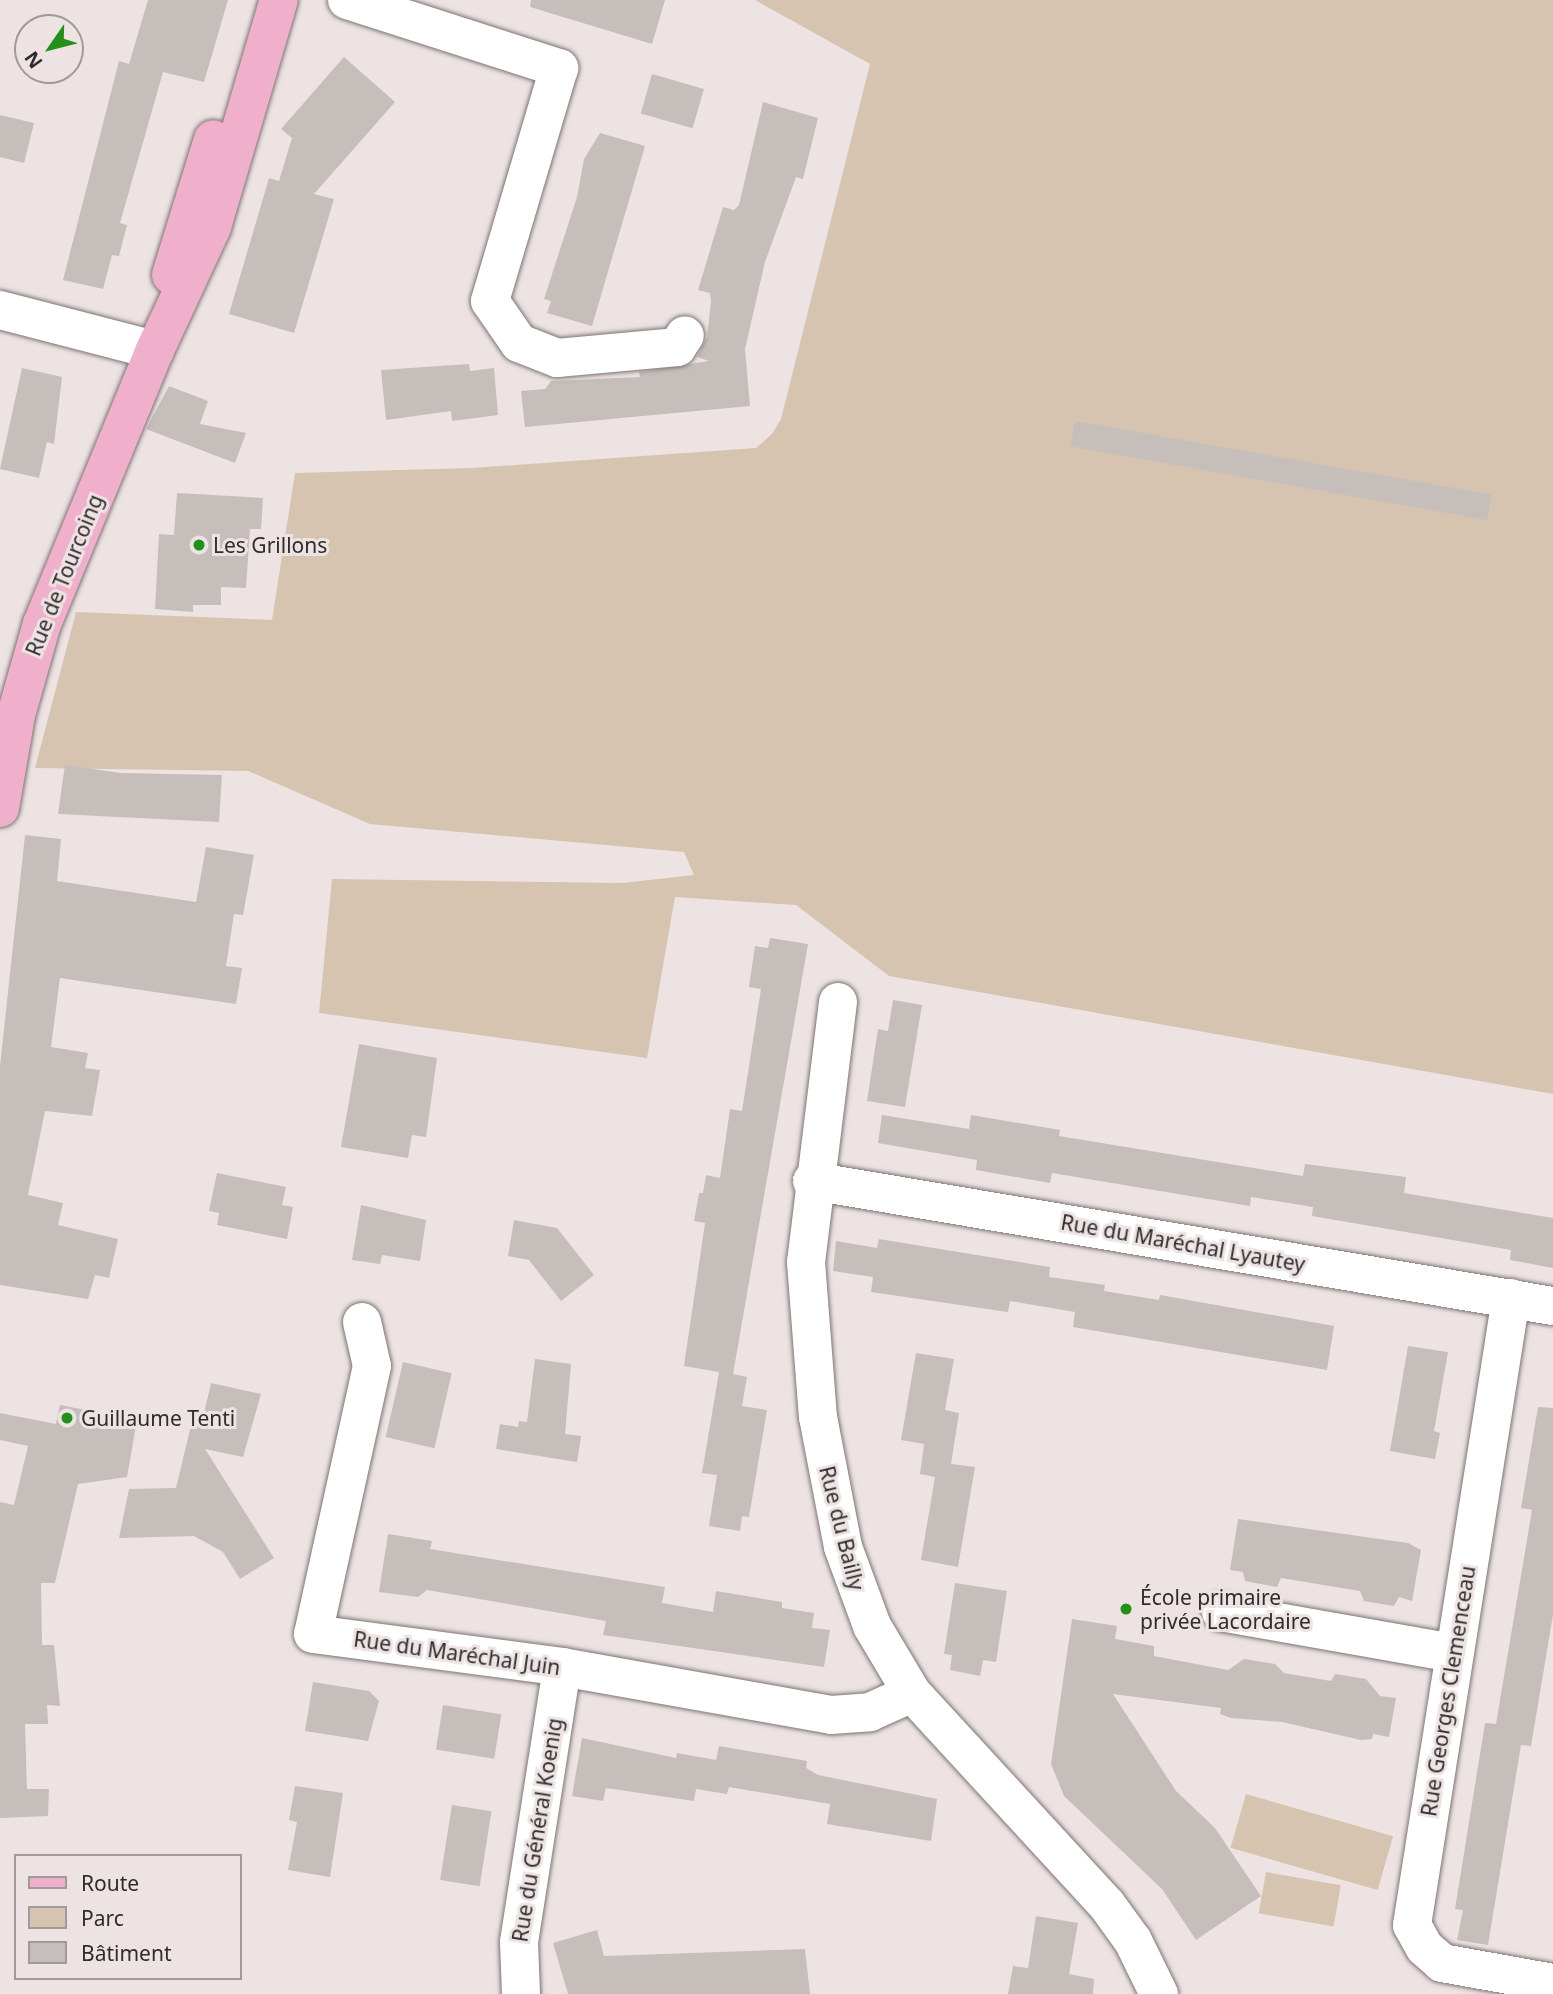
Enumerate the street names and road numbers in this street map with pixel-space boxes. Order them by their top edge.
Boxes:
street label: Rue de Tourcoing [20,491,108,659]
street label: Rue du Maréchal Lyautey [1059,1209,1307,1277]
street label: Rue du Bailly [814,1463,870,1593]
street label: Rue Georges Clemenceau [1416,1564,1480,1818]
street label: Rue du Maréchal Juin [352,1626,562,1680]
street label: Rue du Général Koenig [507,1716,567,1944]

